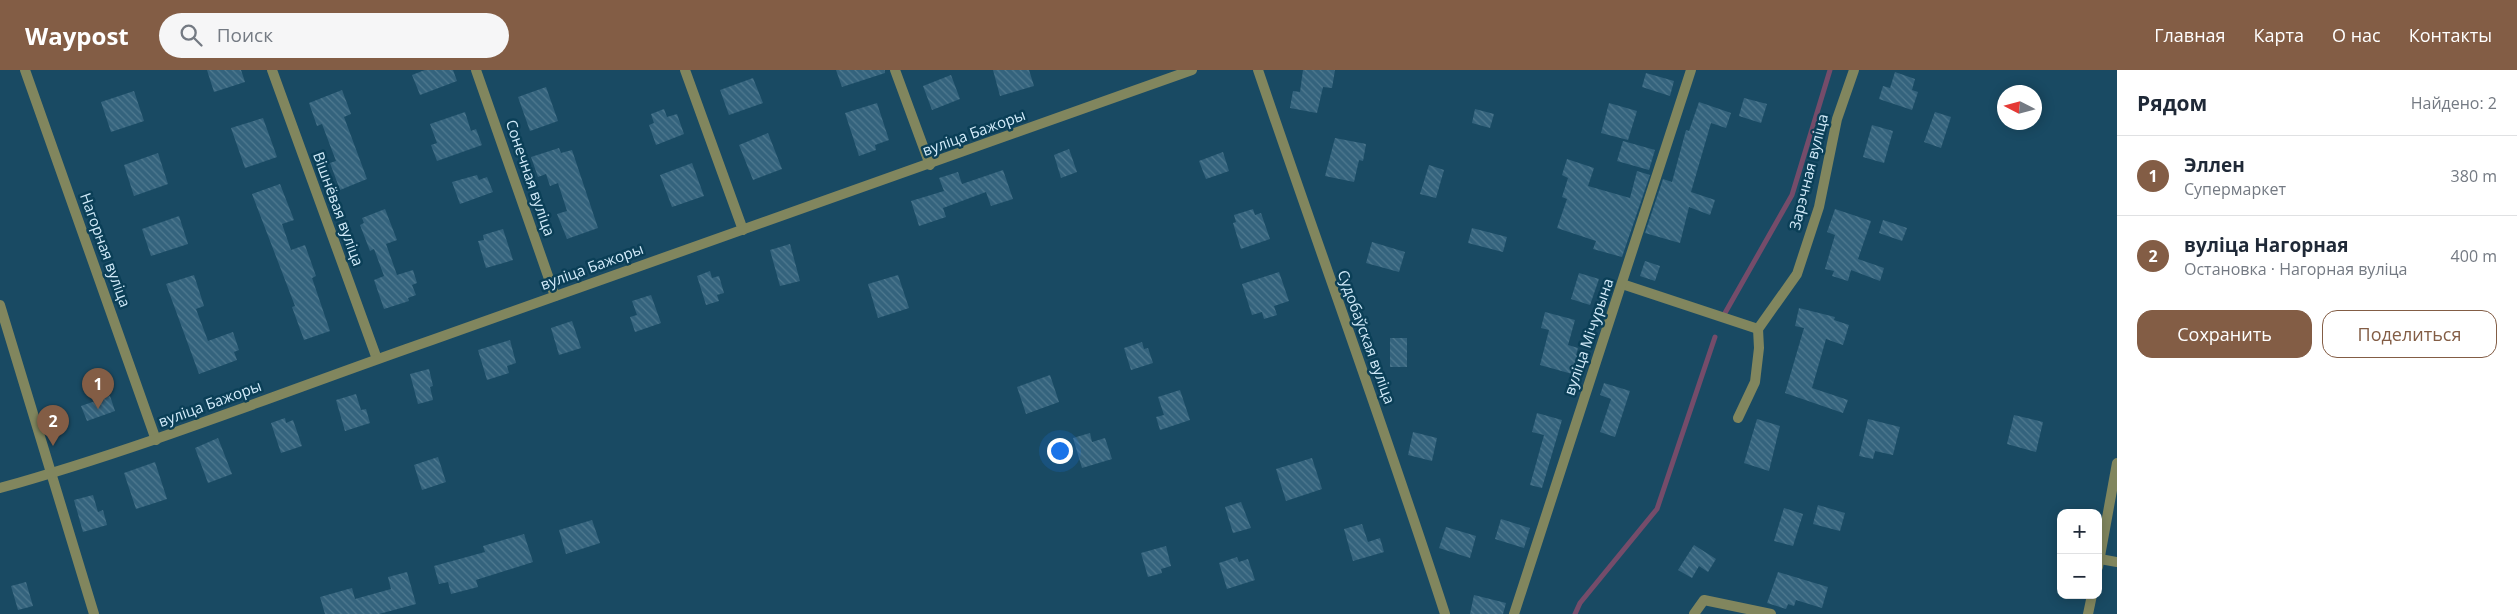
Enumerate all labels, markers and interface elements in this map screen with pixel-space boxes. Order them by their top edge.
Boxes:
search box [159,13,509,58]
text: Waypost [25,19,129,52]
icon: search [177,21,205,49]
text: Поиск [217,22,273,48]
text: Главная [2154,23,2226,47]
text: Карта [2254,23,2304,47]
text: О нас [2332,23,2381,47]
text: Контакты [2409,23,2492,47]
north arrow [1997,85,2042,130]
text: Рядом [2137,89,2207,117]
text: Найдено: 2 [2411,92,2497,114]
street label: вуліца Бажоры [919,104,1028,160]
street label: Зарэчная вуліца [1784,112,1832,232]
street label: Сонечная вуліца [502,117,560,238]
street label: Вішнёвая вуліца [309,149,369,269]
text: Эллен [2184,152,2245,178]
text: 1 [2148,165,2158,187]
text: 380 m [2451,165,2497,187]
text: Супермаркет [2184,178,2286,200]
street label: Нагорная вуліца [76,190,136,310]
text: вуліца Нагорная [2184,232,2349,258]
street label: вуліца Бажоры [537,238,646,294]
text: 2 [2148,245,2158,267]
text: 400 m [2451,245,2497,267]
text: Остановка · Нагорная вуліца [2184,258,2407,280]
street label: Судобаўская вуліца [1333,267,1400,406]
street label: вуліца Мічурына [1559,275,1617,398]
button: Сохранить [2137,310,2312,358]
button: Поделиться [2322,310,2497,358]
pin: 1 [82,368,114,409]
street label: вуліца Бажоры [155,375,264,431]
pin: 2 [37,405,69,446]
your location [1047,438,1073,464]
map controls [2057,509,2102,599]
button: + [2057,509,2102,554]
button: − [2057,554,2102,599]

